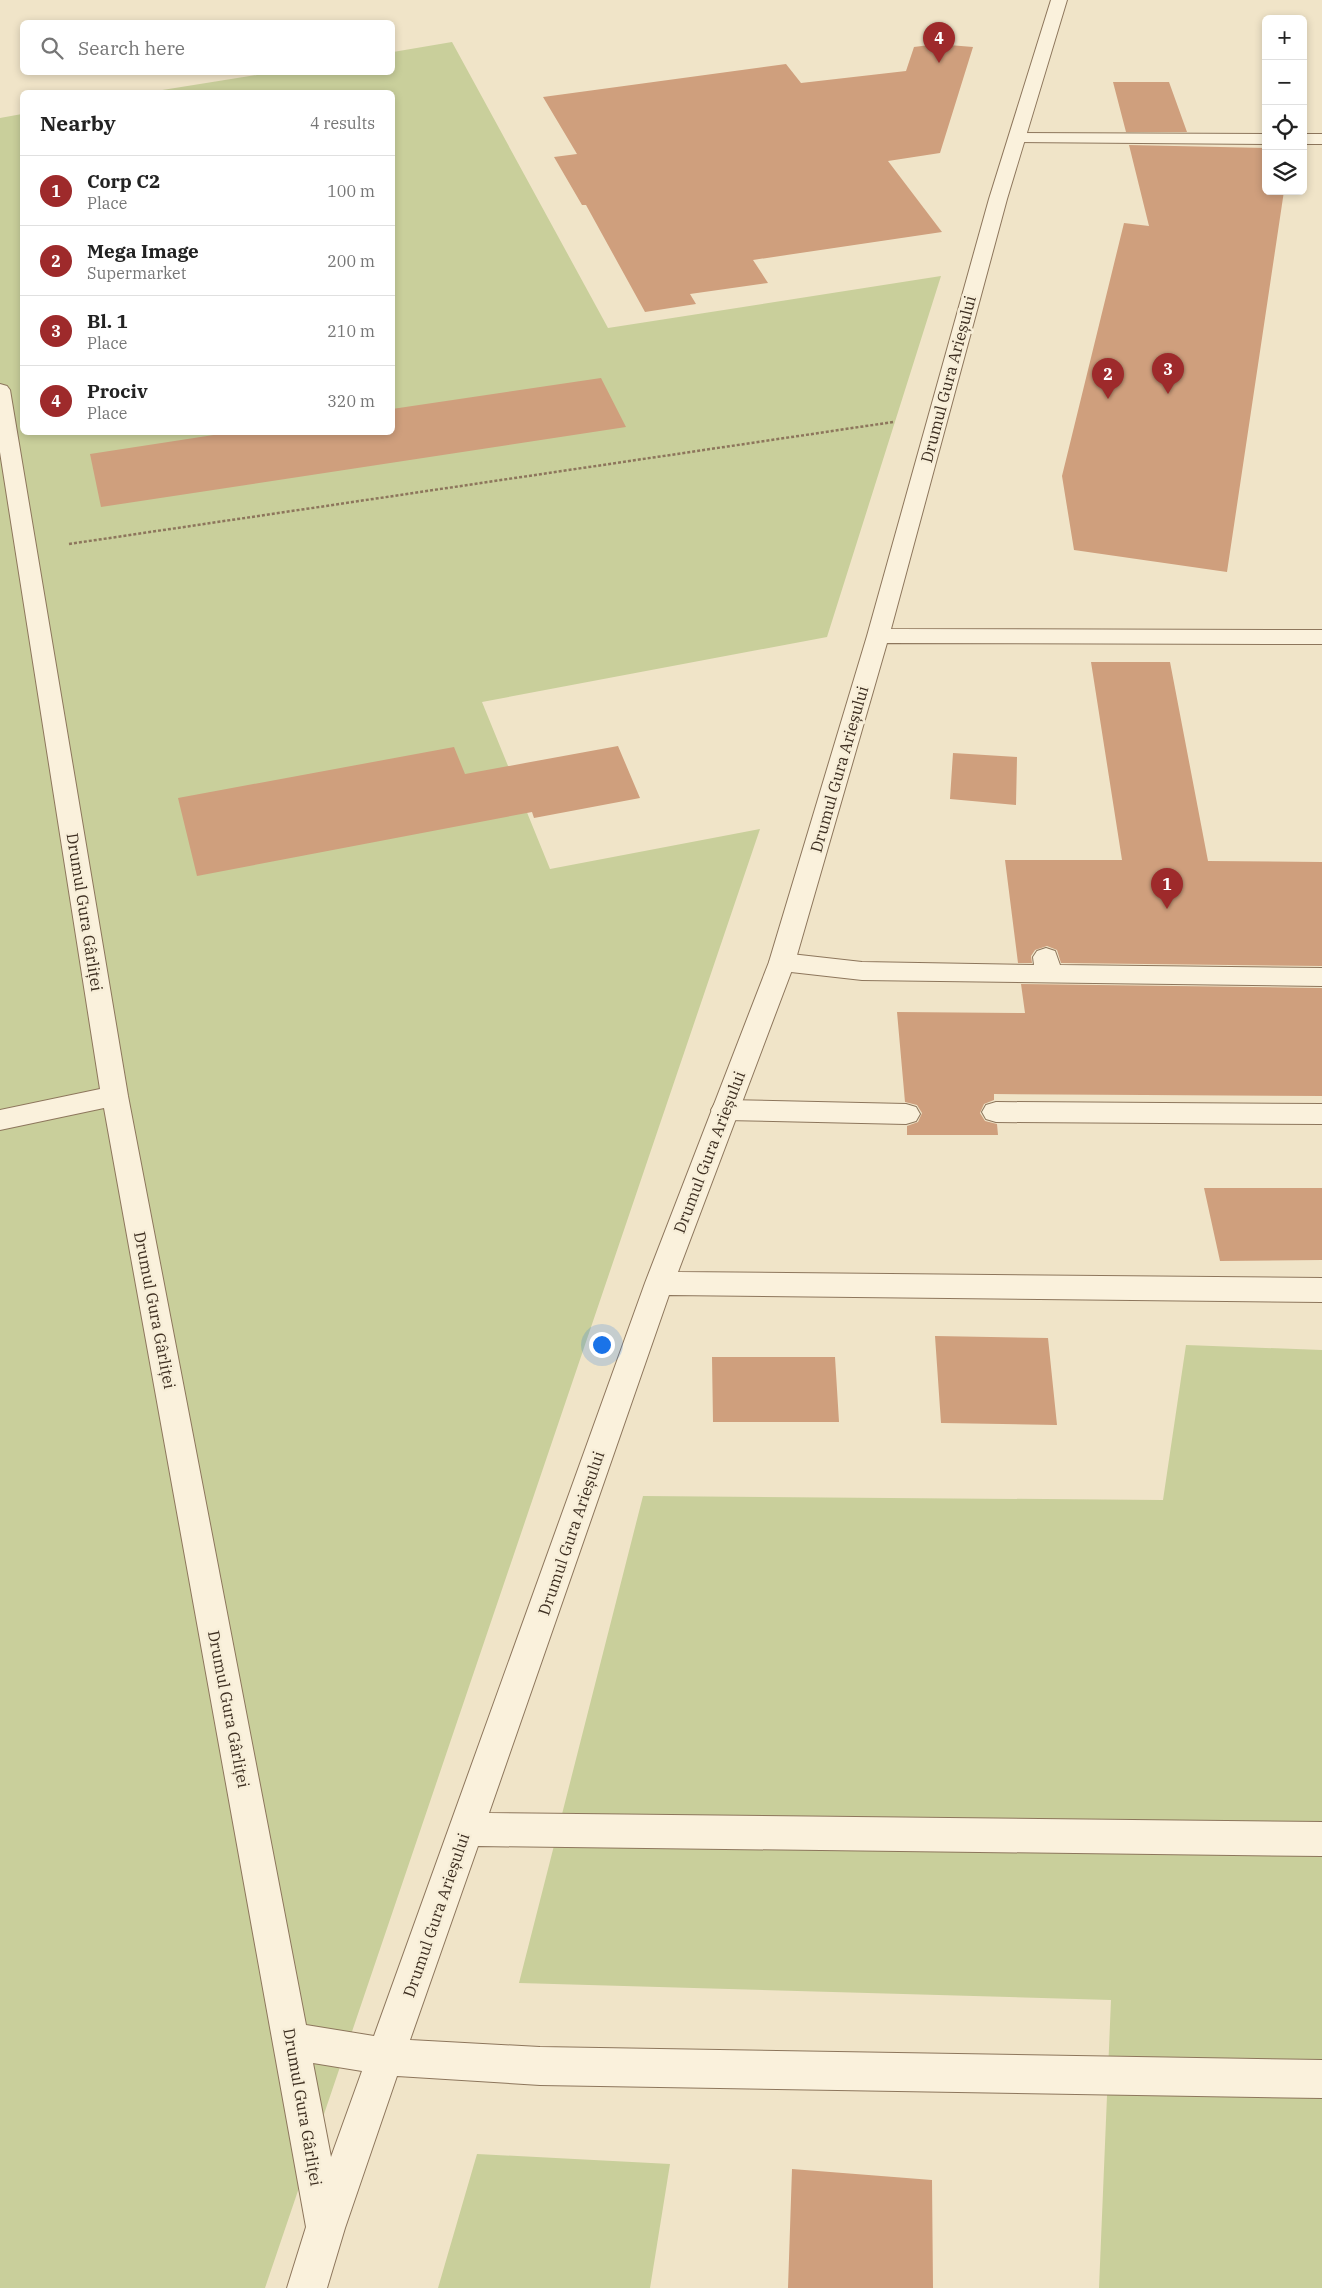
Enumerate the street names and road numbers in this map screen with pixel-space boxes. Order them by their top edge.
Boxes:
street label: Drumul Gura Arieșului [916,293,980,465]
street label: Drumul Gura Arieșului [806,683,872,855]
street label: Drumul Gura Gârliței [63,831,107,993]
street label: Drumul Gura Arieșului [669,1068,749,1236]
street label: Drumul Gura Gârliței [130,1230,180,1390]
street label: Drumul Gura Arieșului [533,1448,609,1618]
street label: Drumul Gura Gârliței [204,1629,254,1789]
street label: Drumul Gura Arieșului [398,1830,474,2000]
street label: Drumul Gura Gârliței [279,2027,327,2187]

